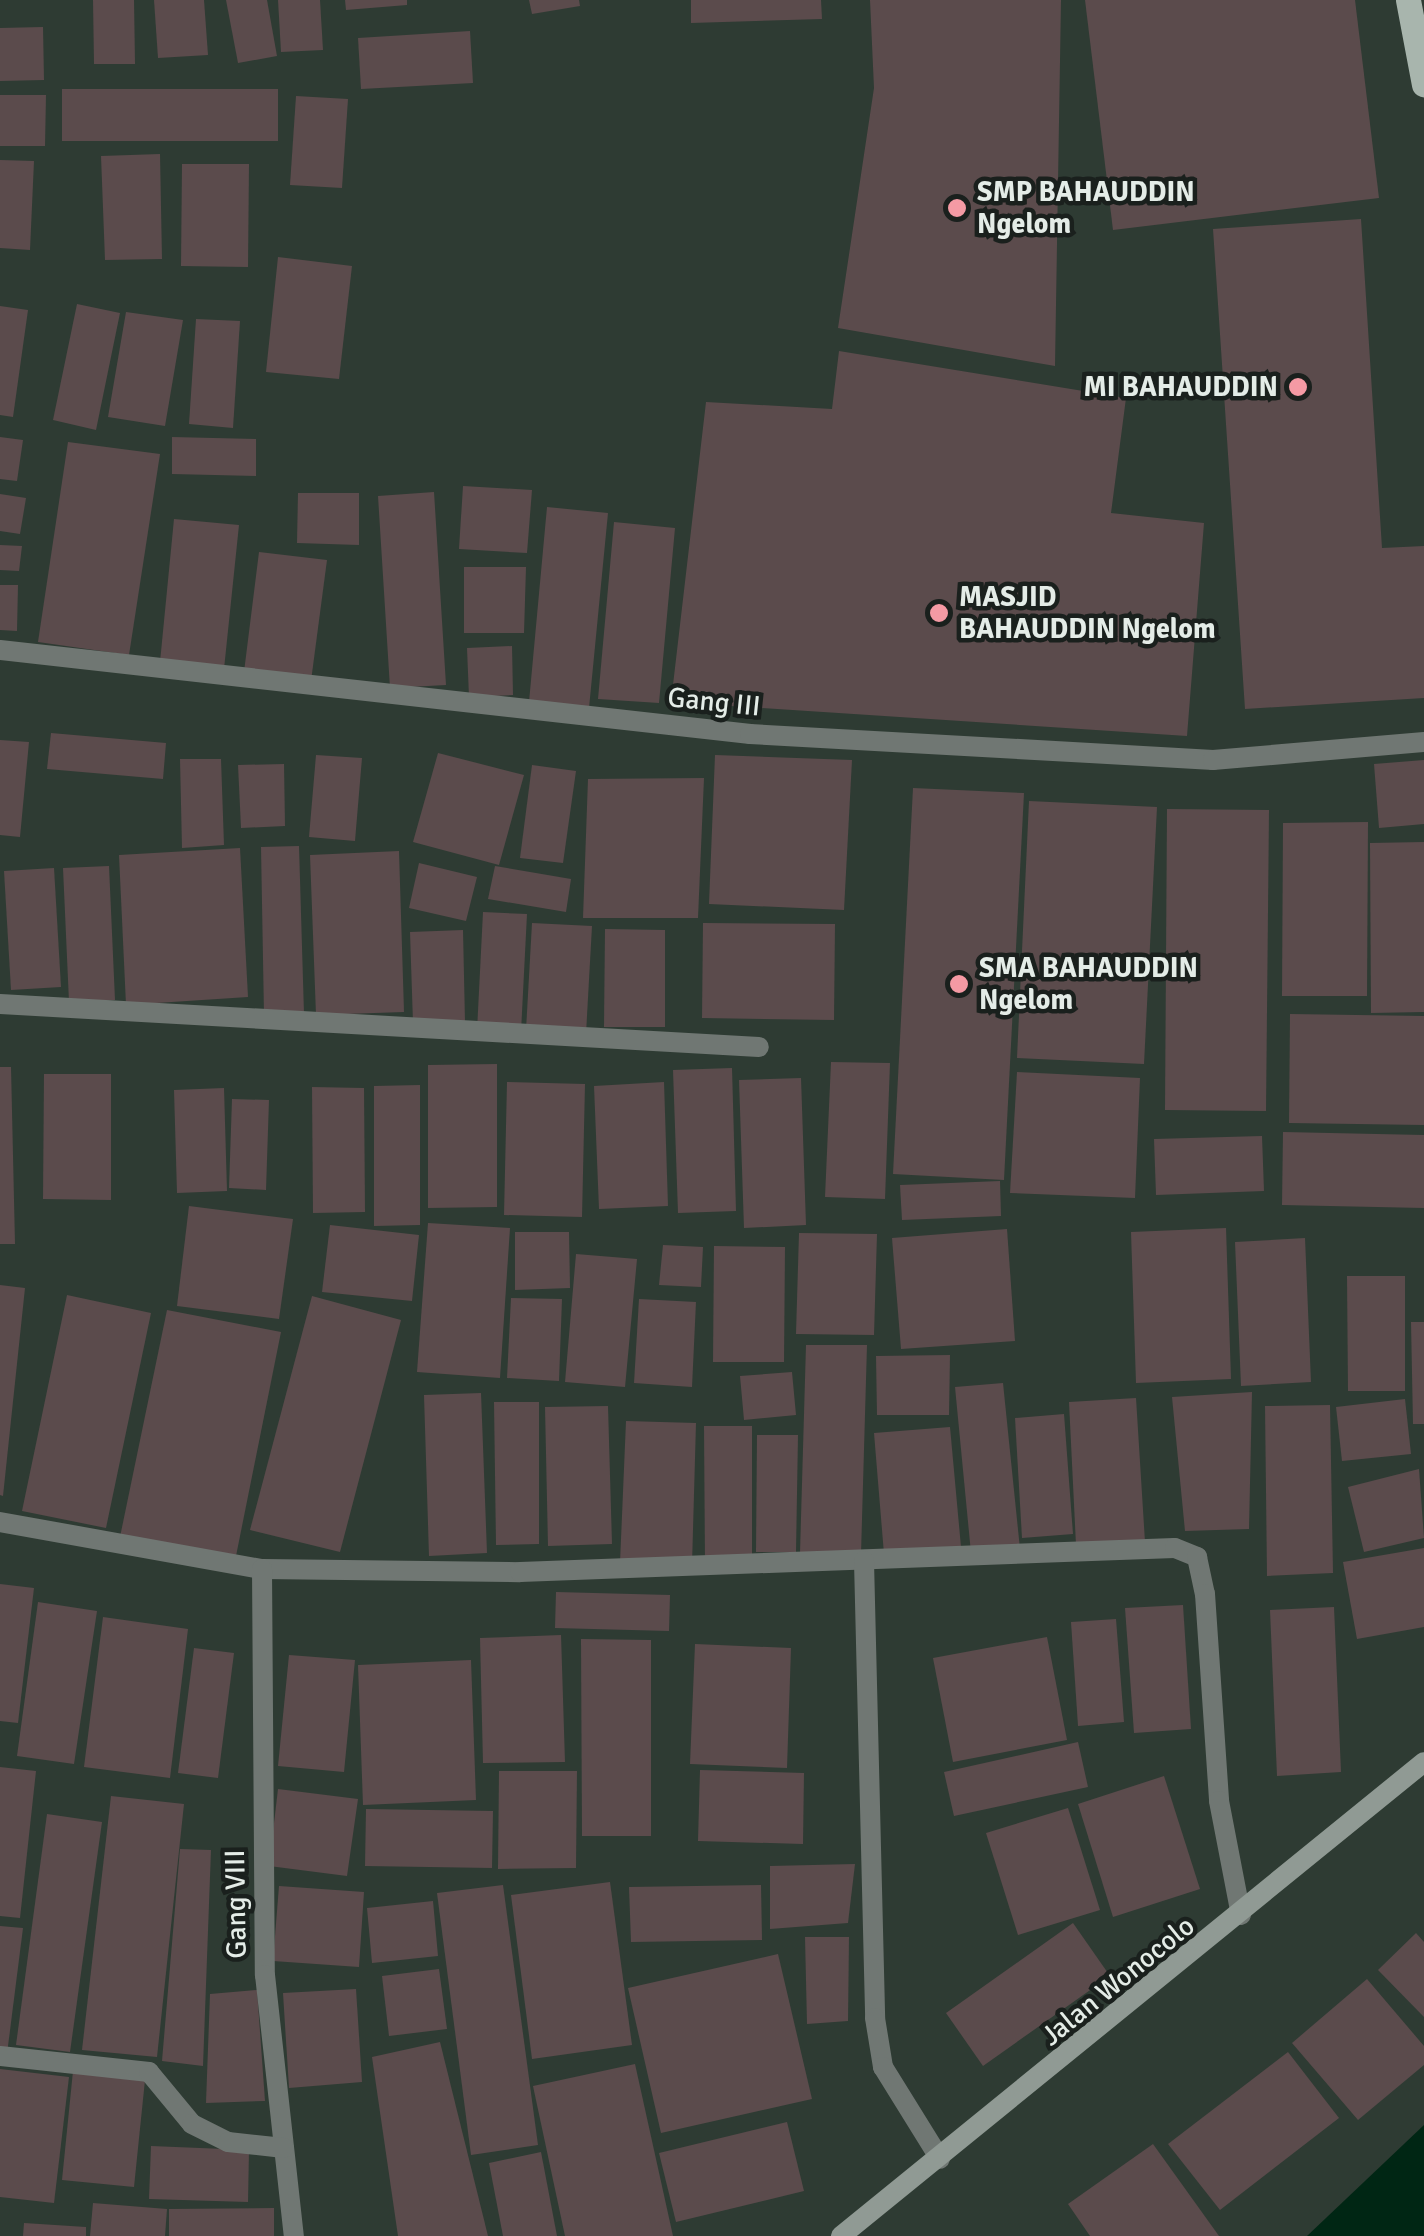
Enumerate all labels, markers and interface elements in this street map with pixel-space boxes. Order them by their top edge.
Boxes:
place label: SMP BAHAUDDIN Ngelom [977,175,1195,241]
marker: SMP BAHAUDDIN Ngelom [946,197,968,219]
place label: MI BAHAUDDIN [1083,370,1278,404]
marker: MI BAHAUDDIN [1287,376,1309,398]
place label: MASJID BAHAUDDIN Ngelom [959,580,1216,646]
marker: MASJID BAHAUDDIN Ngelom [928,602,950,624]
street label: Gang III [666,680,762,724]
place label: SMA BAHAUDDIN Ngelom [979,951,1198,1017]
marker: SMA BAHAUDDIN Ngelom [948,973,970,995]
street label: Gang VIII [218,1849,254,1959]
street label: Jalan Wonocolo [1035,1909,1201,2053]

